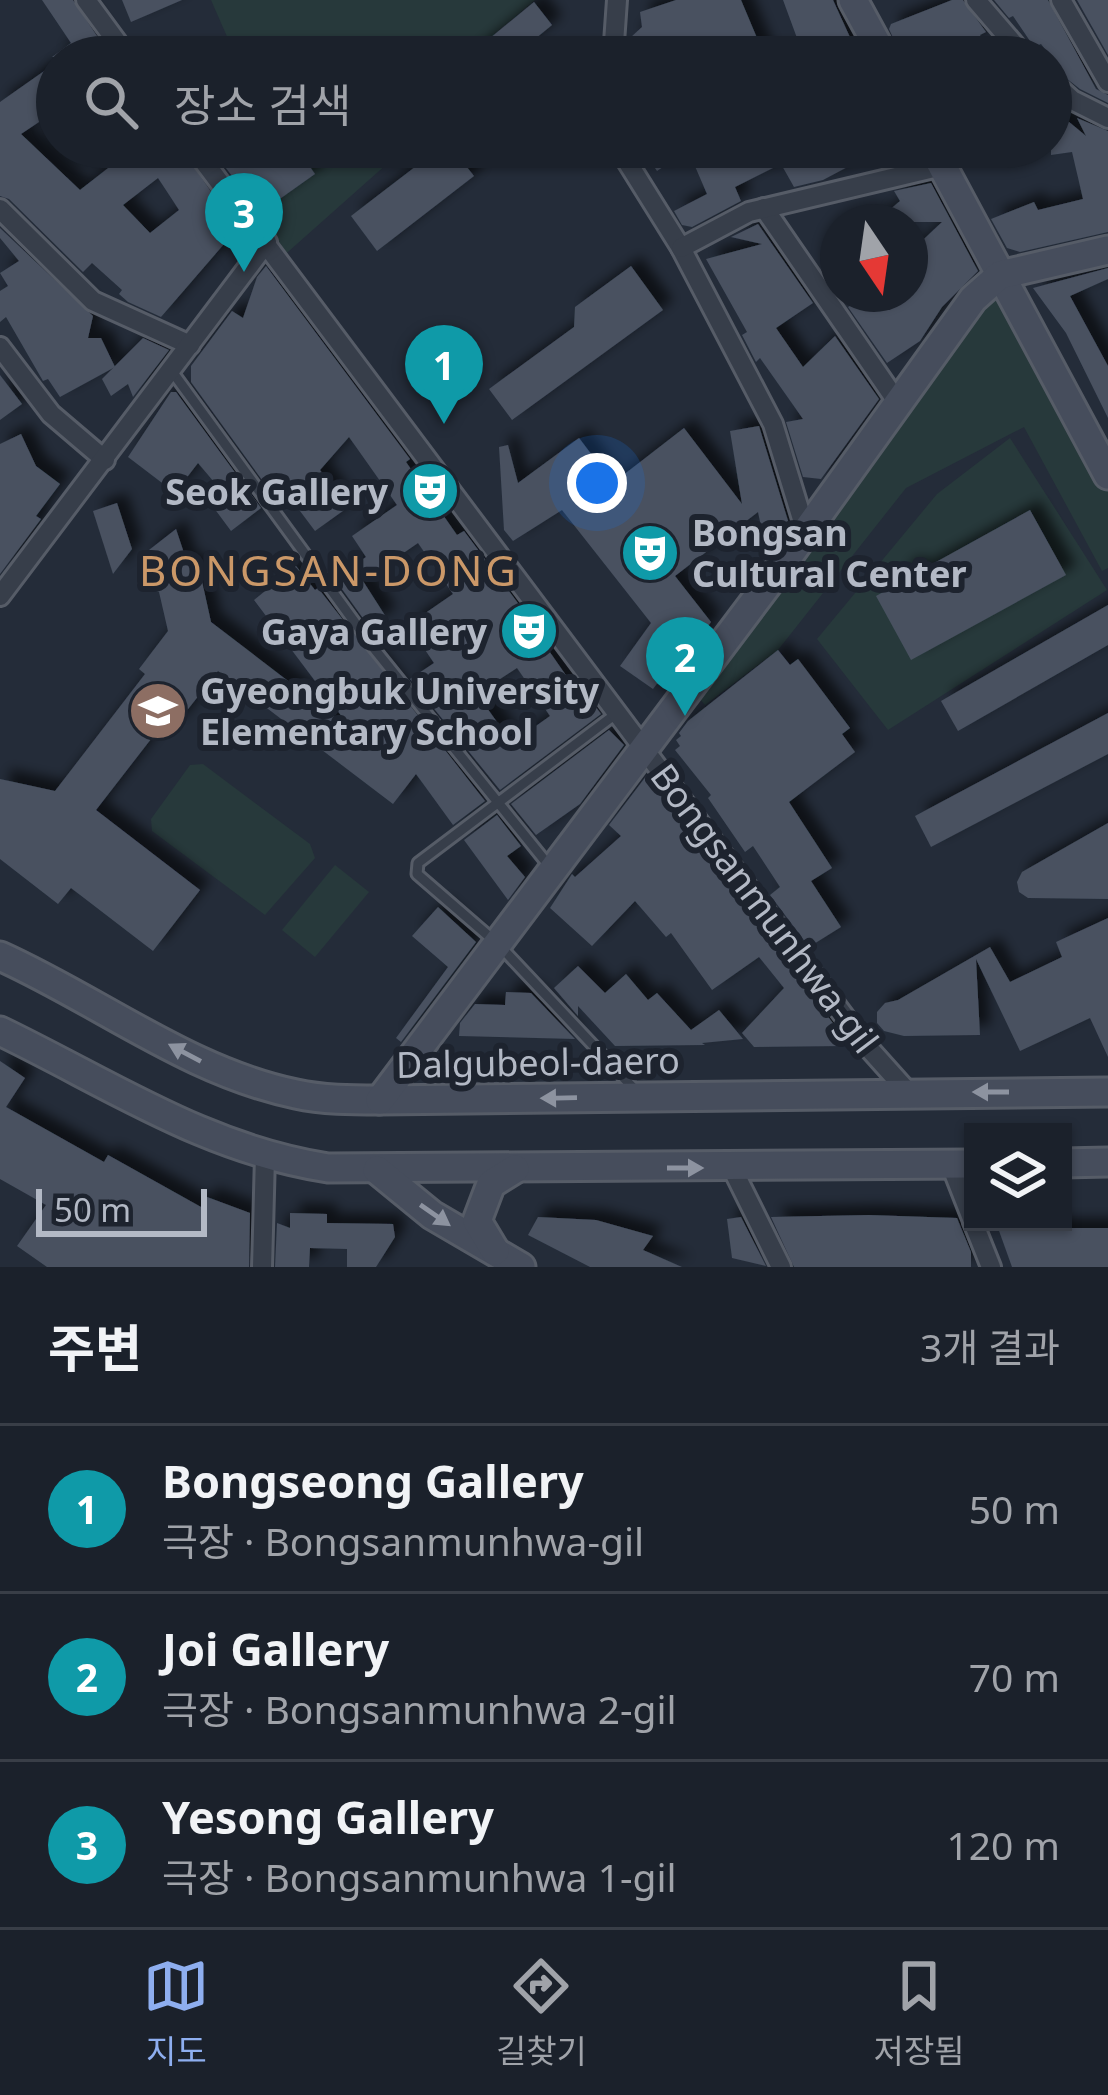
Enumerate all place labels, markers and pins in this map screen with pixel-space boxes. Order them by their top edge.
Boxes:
pin: 3 [205,173,283,272]
pin: 1 [405,325,483,424]
theatre icon: Seok Gallery [399,460,461,522]
place label: Seok Gallery [165,467,388,516]
place label: Bongsan Cultural Center [692,508,967,598]
theatre icon: Bongsan Cultural Center [619,522,681,584]
theatre icon: Gaya Gallery [498,600,560,662]
place label: Gaya Gallery [261,607,487,656]
pin: 2 [646,617,724,716]
place label: Gyeongbuk University Elementary School [200,666,600,756]
school or university icon: Gyeongbuk University Elementary School [127,680,189,742]

